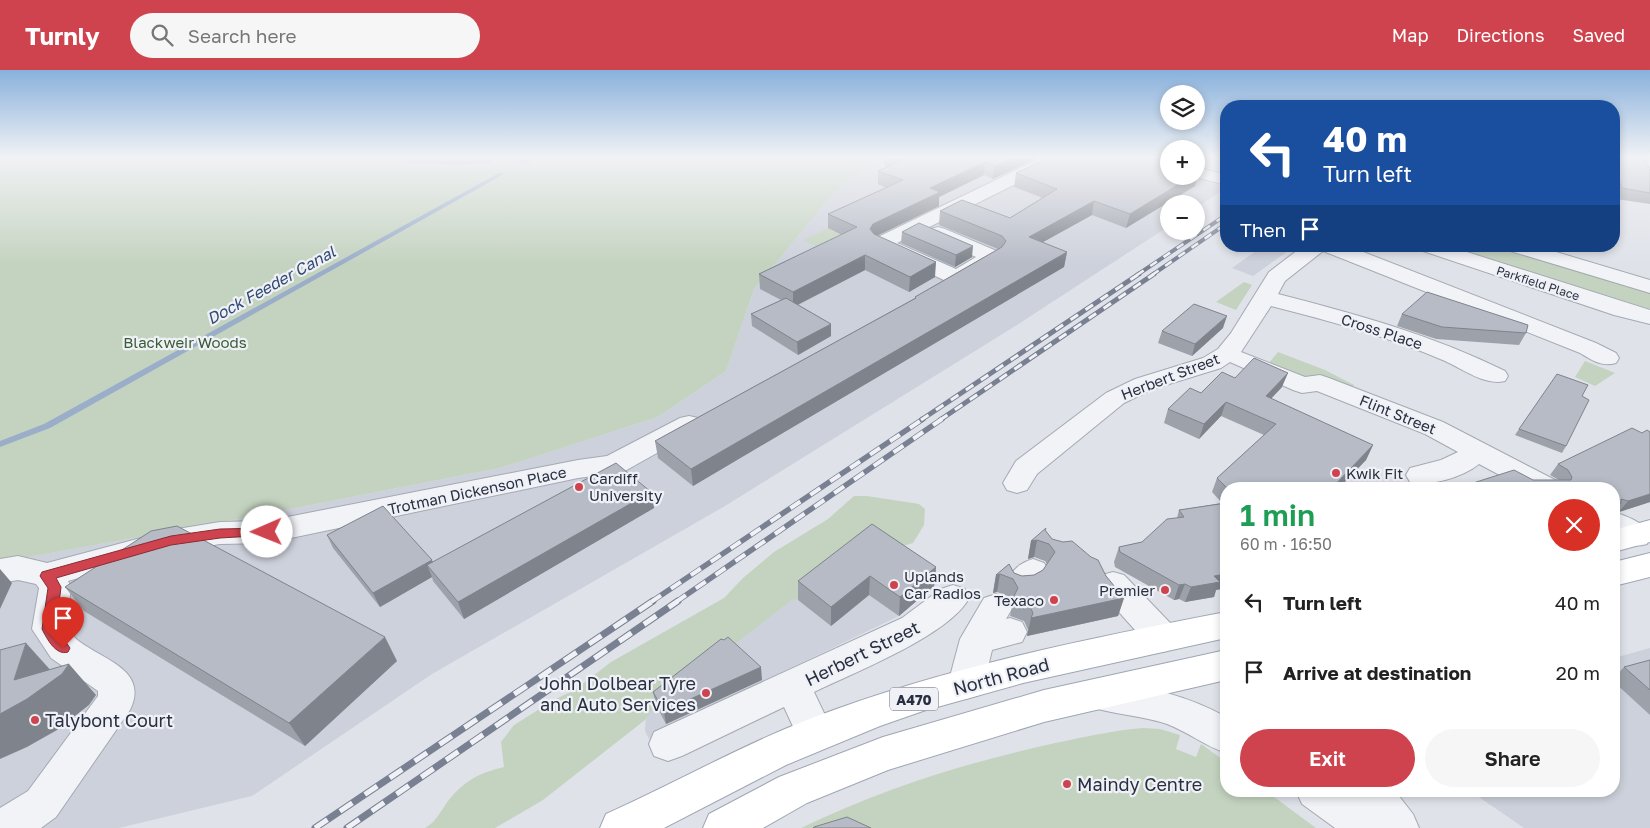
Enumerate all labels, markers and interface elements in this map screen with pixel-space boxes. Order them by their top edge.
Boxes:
search box [130,13,480,58]
text: Turnly [25,21,100,50]
icon: search [148,21,176,49]
text: Search here [188,24,297,47]
text: Map [1392,24,1428,46]
text: Directions [1456,24,1544,46]
text: Saved [1572,24,1625,46]
map controls [1160,85,1205,240]
button: layers [1160,85,1205,130]
text: 40 m [1323,118,1407,160]
icon: left [1240,120,1305,185]
button: + [1160,140,1205,185]
text: Turn left [1323,160,1412,187]
button: − [1160,195,1205,240]
icon: arrive [1296,215,1324,243]
text: Then [1240,218,1286,241]
water label: Dock Feeder Canal [203,241,339,329]
street label: Parkfield Place [1494,262,1582,304]
street label: Cross Place [1339,309,1425,353]
park label: Blackweir Woods [123,333,247,351]
street label: Herbert Street [1118,349,1222,403]
street label: Flint Street [1357,390,1439,438]
street label: Trotman Dickenson Place [386,462,568,518]
place label: Kwik Fit [1346,464,1403,482]
marker: Kwik Fit [1330,467,1342,479]
place label: Cardiff University [589,469,663,504]
marker: Cardiff University [573,481,585,493]
text: 1 min [1240,497,1315,533]
button: close [1548,499,1600,551]
position arrow [240,505,292,557]
text: 60 m · 16:50 [1240,534,1332,554]
place label: Uplands Car Radios [904,567,981,602]
marker: Uplands Car Radios [888,579,900,591]
place label: Premier [1099,581,1155,599]
marker: Premier [1159,584,1171,596]
icon: left [1240,588,1268,616]
place label: Texaco [994,591,1044,609]
text: Turn left [1283,591,1362,614]
text: 40 m [1555,591,1600,614]
marker: Texaco [1048,594,1060,606]
pin [42,597,84,648]
icon: arrive [49,604,77,632]
street label: Herbert Street [801,616,923,690]
street label: North Road [950,653,1052,699]
icon: arrive [1240,658,1268,686]
text: Arrive at destination [1283,661,1471,684]
text: 20 m [1556,661,1600,684]
place label: John Dolbear Tyre and Auto Services [539,672,696,715]
marker: John Dolbear Tyre and Auto Services [700,687,712,699]
road number: A470 [890,688,938,710]
place label: Talybont Court [45,709,173,731]
marker: Talybont Court [29,714,41,726]
button: Exit [1240,729,1415,787]
button: Share [1425,729,1600,787]
place label: Maindy Centre [1077,773,1202,795]
marker: Maindy Centre [1061,778,1073,790]

